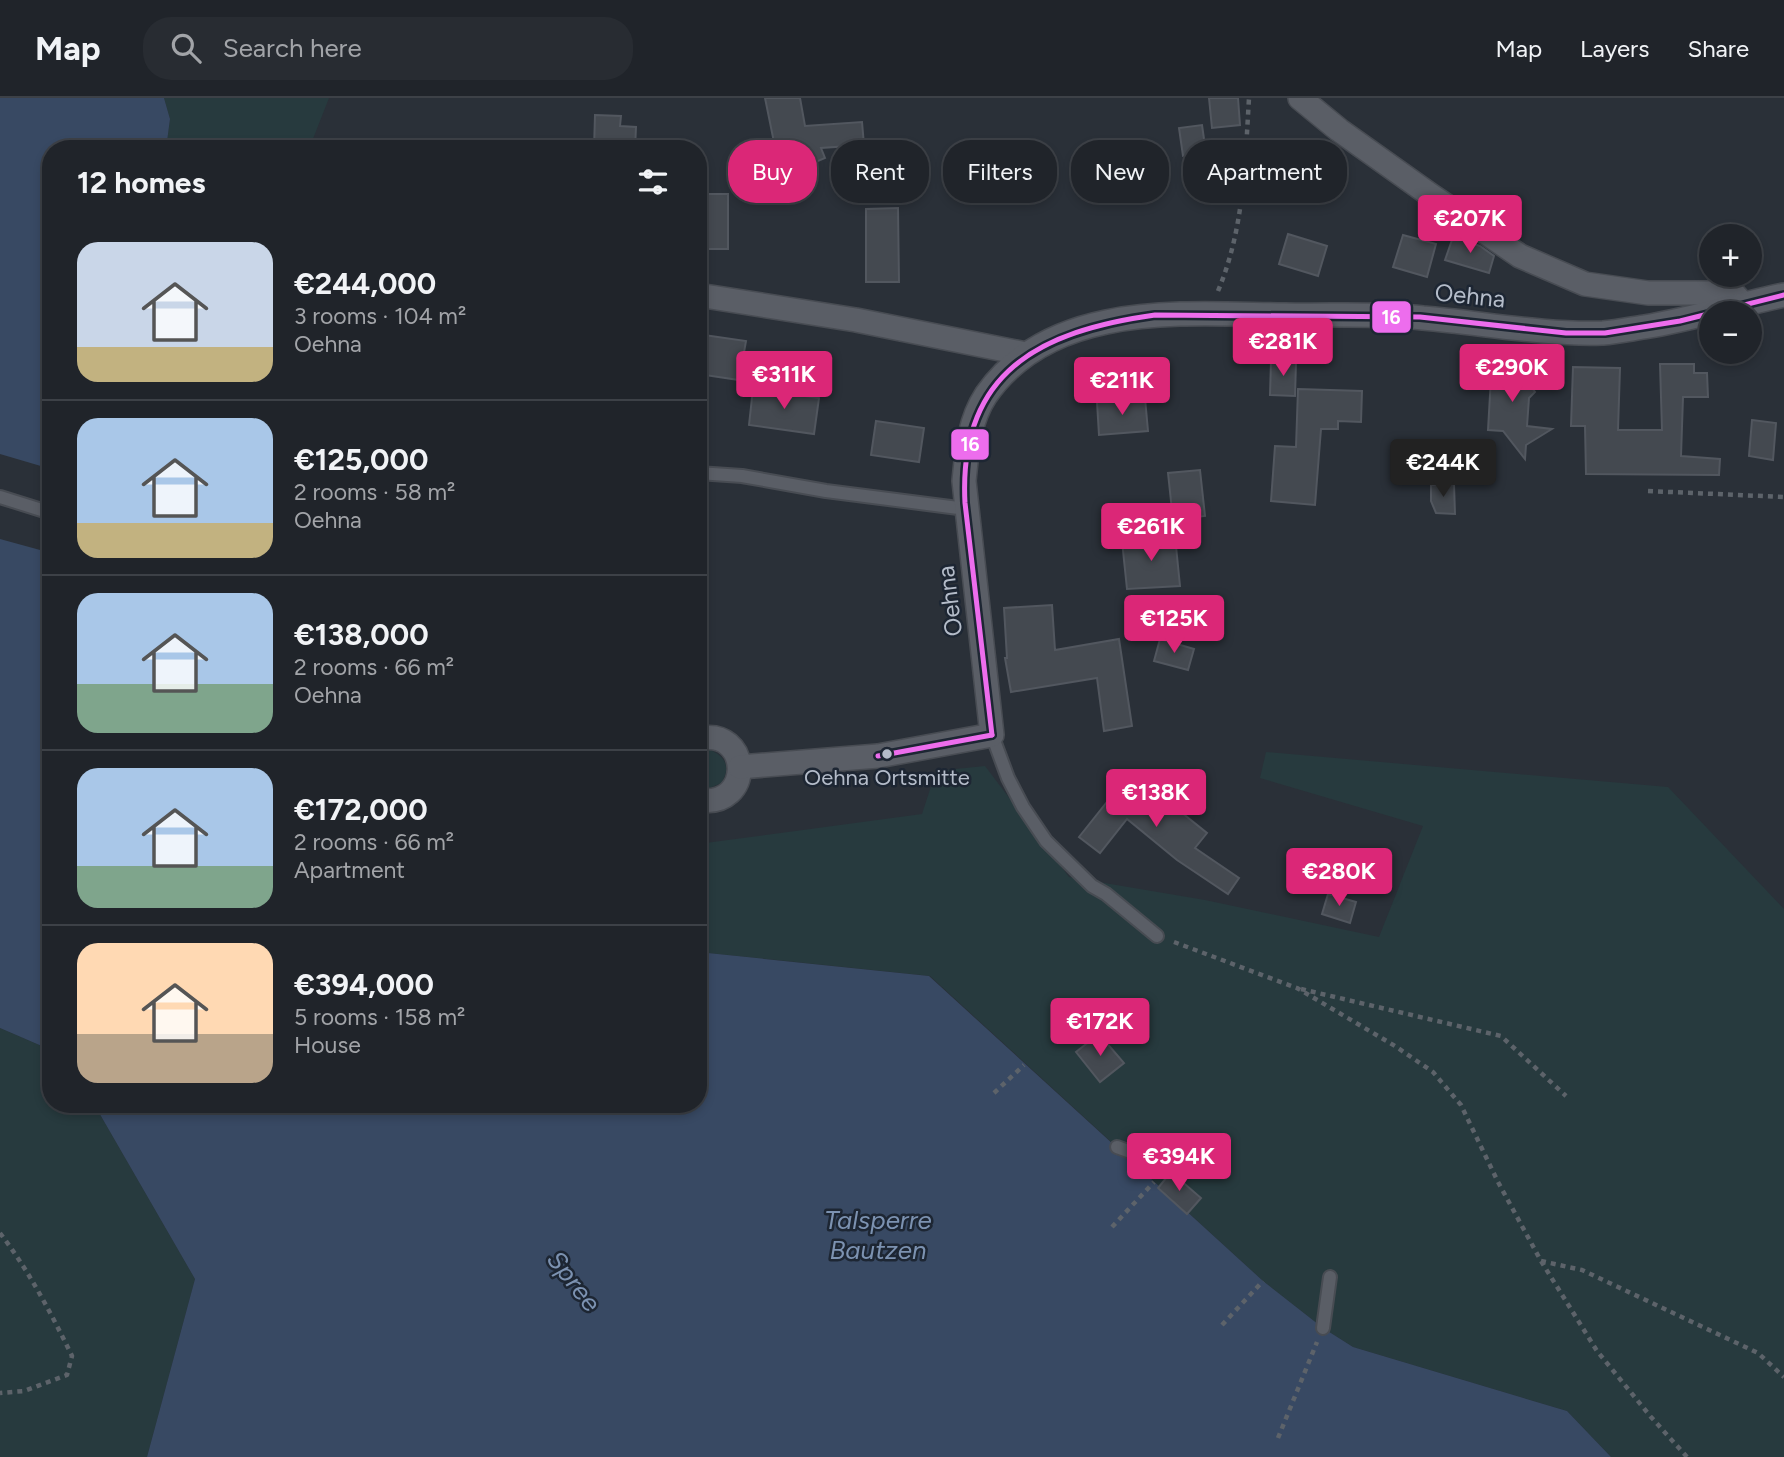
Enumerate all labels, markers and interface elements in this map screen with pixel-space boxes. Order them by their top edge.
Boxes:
search box [143,17,633,80]
text: Map [35,29,101,68]
icon: search [167,29,205,67]
text: Search here [223,32,362,64]
text: Map [1495,34,1542,63]
text: Layers [1580,34,1649,63]
text: Share [1687,34,1749,63]
chip: Buy [728,140,817,203]
chip: Rent [831,140,929,203]
chip: Filters [943,140,1057,203]
chip: New [1071,140,1169,203]
chip: Apartment [1183,140,1347,203]
icon: filters [634,163,672,201]
text: 12 homes [77,164,205,201]
pin: €207K [1421,195,1519,255]
text: €207K [1434,204,1506,232]
map controls [1699,224,1762,364]
button: + [1699,224,1762,287]
text: €244,000 [294,265,436,302]
icon: home [133,270,217,354]
street label: Oehna [1433,277,1507,314]
line badge: 16 [1371,300,1412,334]
button: − [1699,301,1762,364]
text: 3 rooms · 104 m² [294,302,466,330]
text: 16 [1381,306,1401,329]
pin: €281K [1234,318,1332,378]
text: €281K [1249,327,1317,355]
text: Oehna [294,330,362,358]
pin: €290K [1463,344,1561,404]
pin: €311K [735,352,833,411]
text: €290K [1476,353,1548,381]
pin: €211K [1073,358,1171,417]
text: €311K [752,360,816,388]
text: €211K [1090,366,1154,394]
line badge: 16 [950,428,990,461]
text: 16 [960,433,980,456]
pin: €244K [1394,440,1492,499]
text: €125,000 [294,441,428,478]
icon: home [133,446,217,530]
text: €244K [1406,448,1480,476]
text: 2 rooms · 58 m² [294,478,455,506]
pin: €261K [1102,504,1200,563]
text: Oehna [294,506,362,534]
text: €261K [1117,512,1185,540]
street label: Oehna [931,564,968,638]
pin: €125K [1125,596,1223,655]
text: €125K [1140,604,1208,632]
text: €138,000 [294,616,429,653]
icon: home [133,621,217,705]
text: 2 rooms · 66 m² [294,653,454,681]
text: Oehna [294,681,362,709]
marker: Oehna Ortsmitte [880,747,894,761]
place label: Oehna Ortsmitte [804,764,970,791]
pin: €138K [1107,770,1205,829]
text: €138K [1122,778,1190,806]
text: €172,000 [294,791,428,828]
icon: home [133,796,217,880]
text: 2 rooms · 66 m² [294,828,454,856]
pin: €280K [1290,848,1388,908]
text: Apartment [294,856,405,884]
text: €280K [1302,857,1376,885]
text: €394,000 [294,966,434,1003]
icon: home [133,971,217,1055]
pin: €172K [1051,998,1149,1058]
text: 5 rooms · 158 m² [294,1003,465,1031]
text: €172K [1066,1007,1134,1035]
text: House [294,1031,361,1059]
pin: €394K [1130,1134,1228,1193]
text: €394K [1143,1142,1215,1170]
water label: Talsperre Bautzen [824,1204,932,1266]
water label: Spree [540,1244,608,1318]

